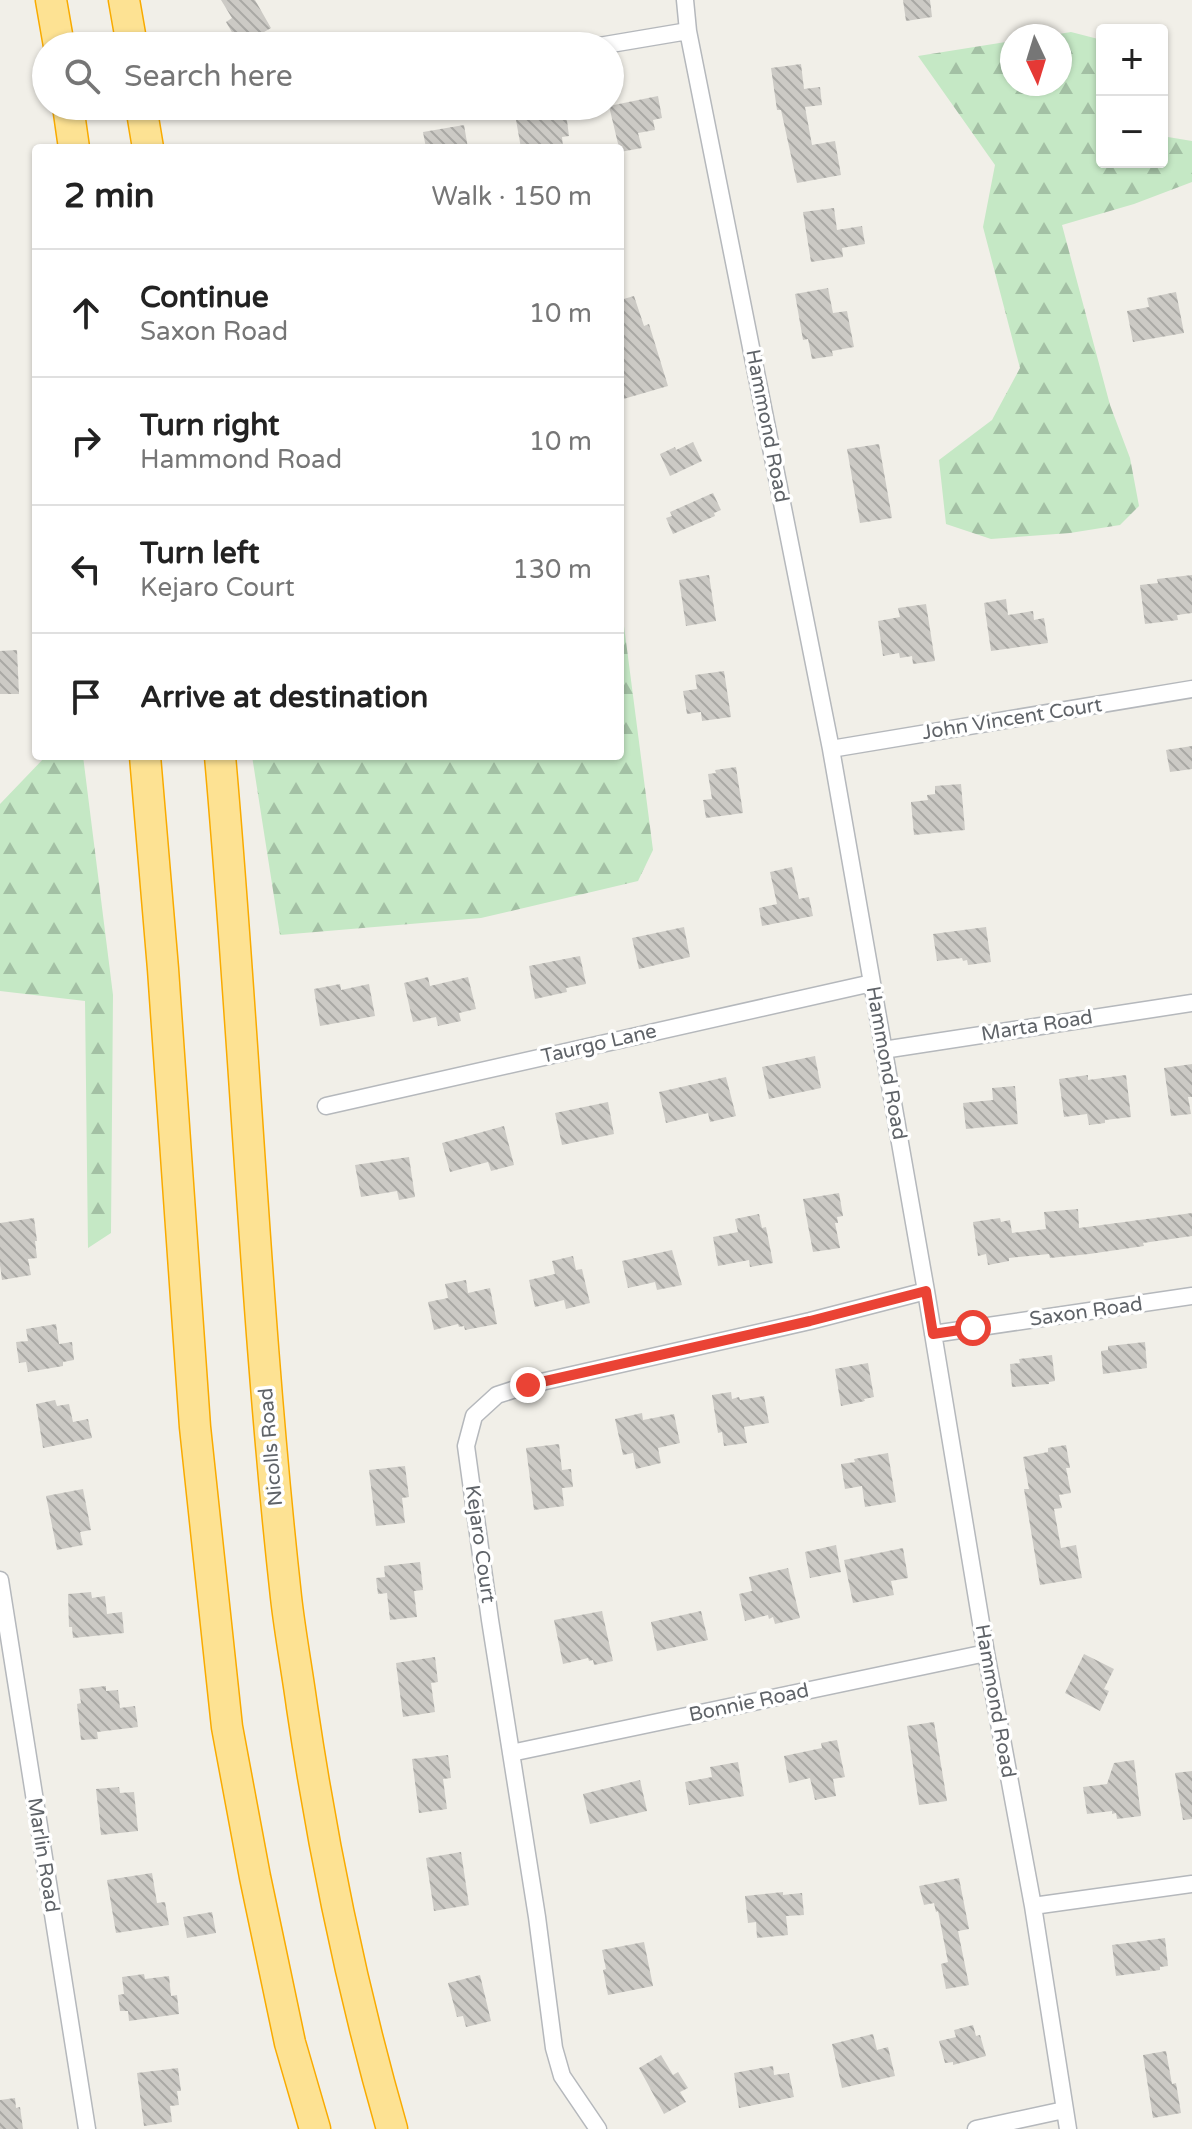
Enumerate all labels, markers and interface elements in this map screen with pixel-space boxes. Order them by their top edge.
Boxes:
north arrow [1000,24,1072,96]
map controls [1096,24,1168,168]
button: + [1096,24,1168,96]
search box [32,32,624,120]
icon: search [60,54,104,98]
text: Search here [124,58,293,95]
button: − [1096,96,1168,168]
text: 2 min [64,176,155,217]
text: Walk · 150 m [432,181,592,212]
text: Continue [140,279,269,316]
icon: ahead [64,291,108,335]
text: 10 m [529,298,592,329]
text: Saxon Road [140,316,288,347]
street label: Hammond Road [740,347,794,505]
text: Turn right [140,407,280,444]
icon: right [64,419,108,463]
text: 10 m [529,426,592,457]
text: Hammond Road [140,444,342,475]
text: Turn left [140,535,259,572]
icon: left [64,547,108,591]
text: 130 m [512,554,592,585]
text: Kejaro Court [140,572,295,603]
icon: arrive [64,675,108,719]
text: Arrive at destination [140,679,428,716]
street label: John Vincent Court [920,693,1104,745]
street label: Hammond Road [861,984,911,1142]
street label: Marta Road [980,1005,1094,1047]
street label: Taurgo Lane [539,1019,659,1069]
street label: Saxon Road [1028,1292,1144,1332]
route start [955,1310,991,1346]
route end [510,1367,546,1403]
street label: Nicolls Road [254,1387,288,1507]
street label: Kejaro Court [460,1483,500,1605]
street label: Hammond Road [970,1622,1020,1780]
street label: Bonnie Road [687,1679,811,1727]
street label: Marlin Road [22,1796,64,1914]

